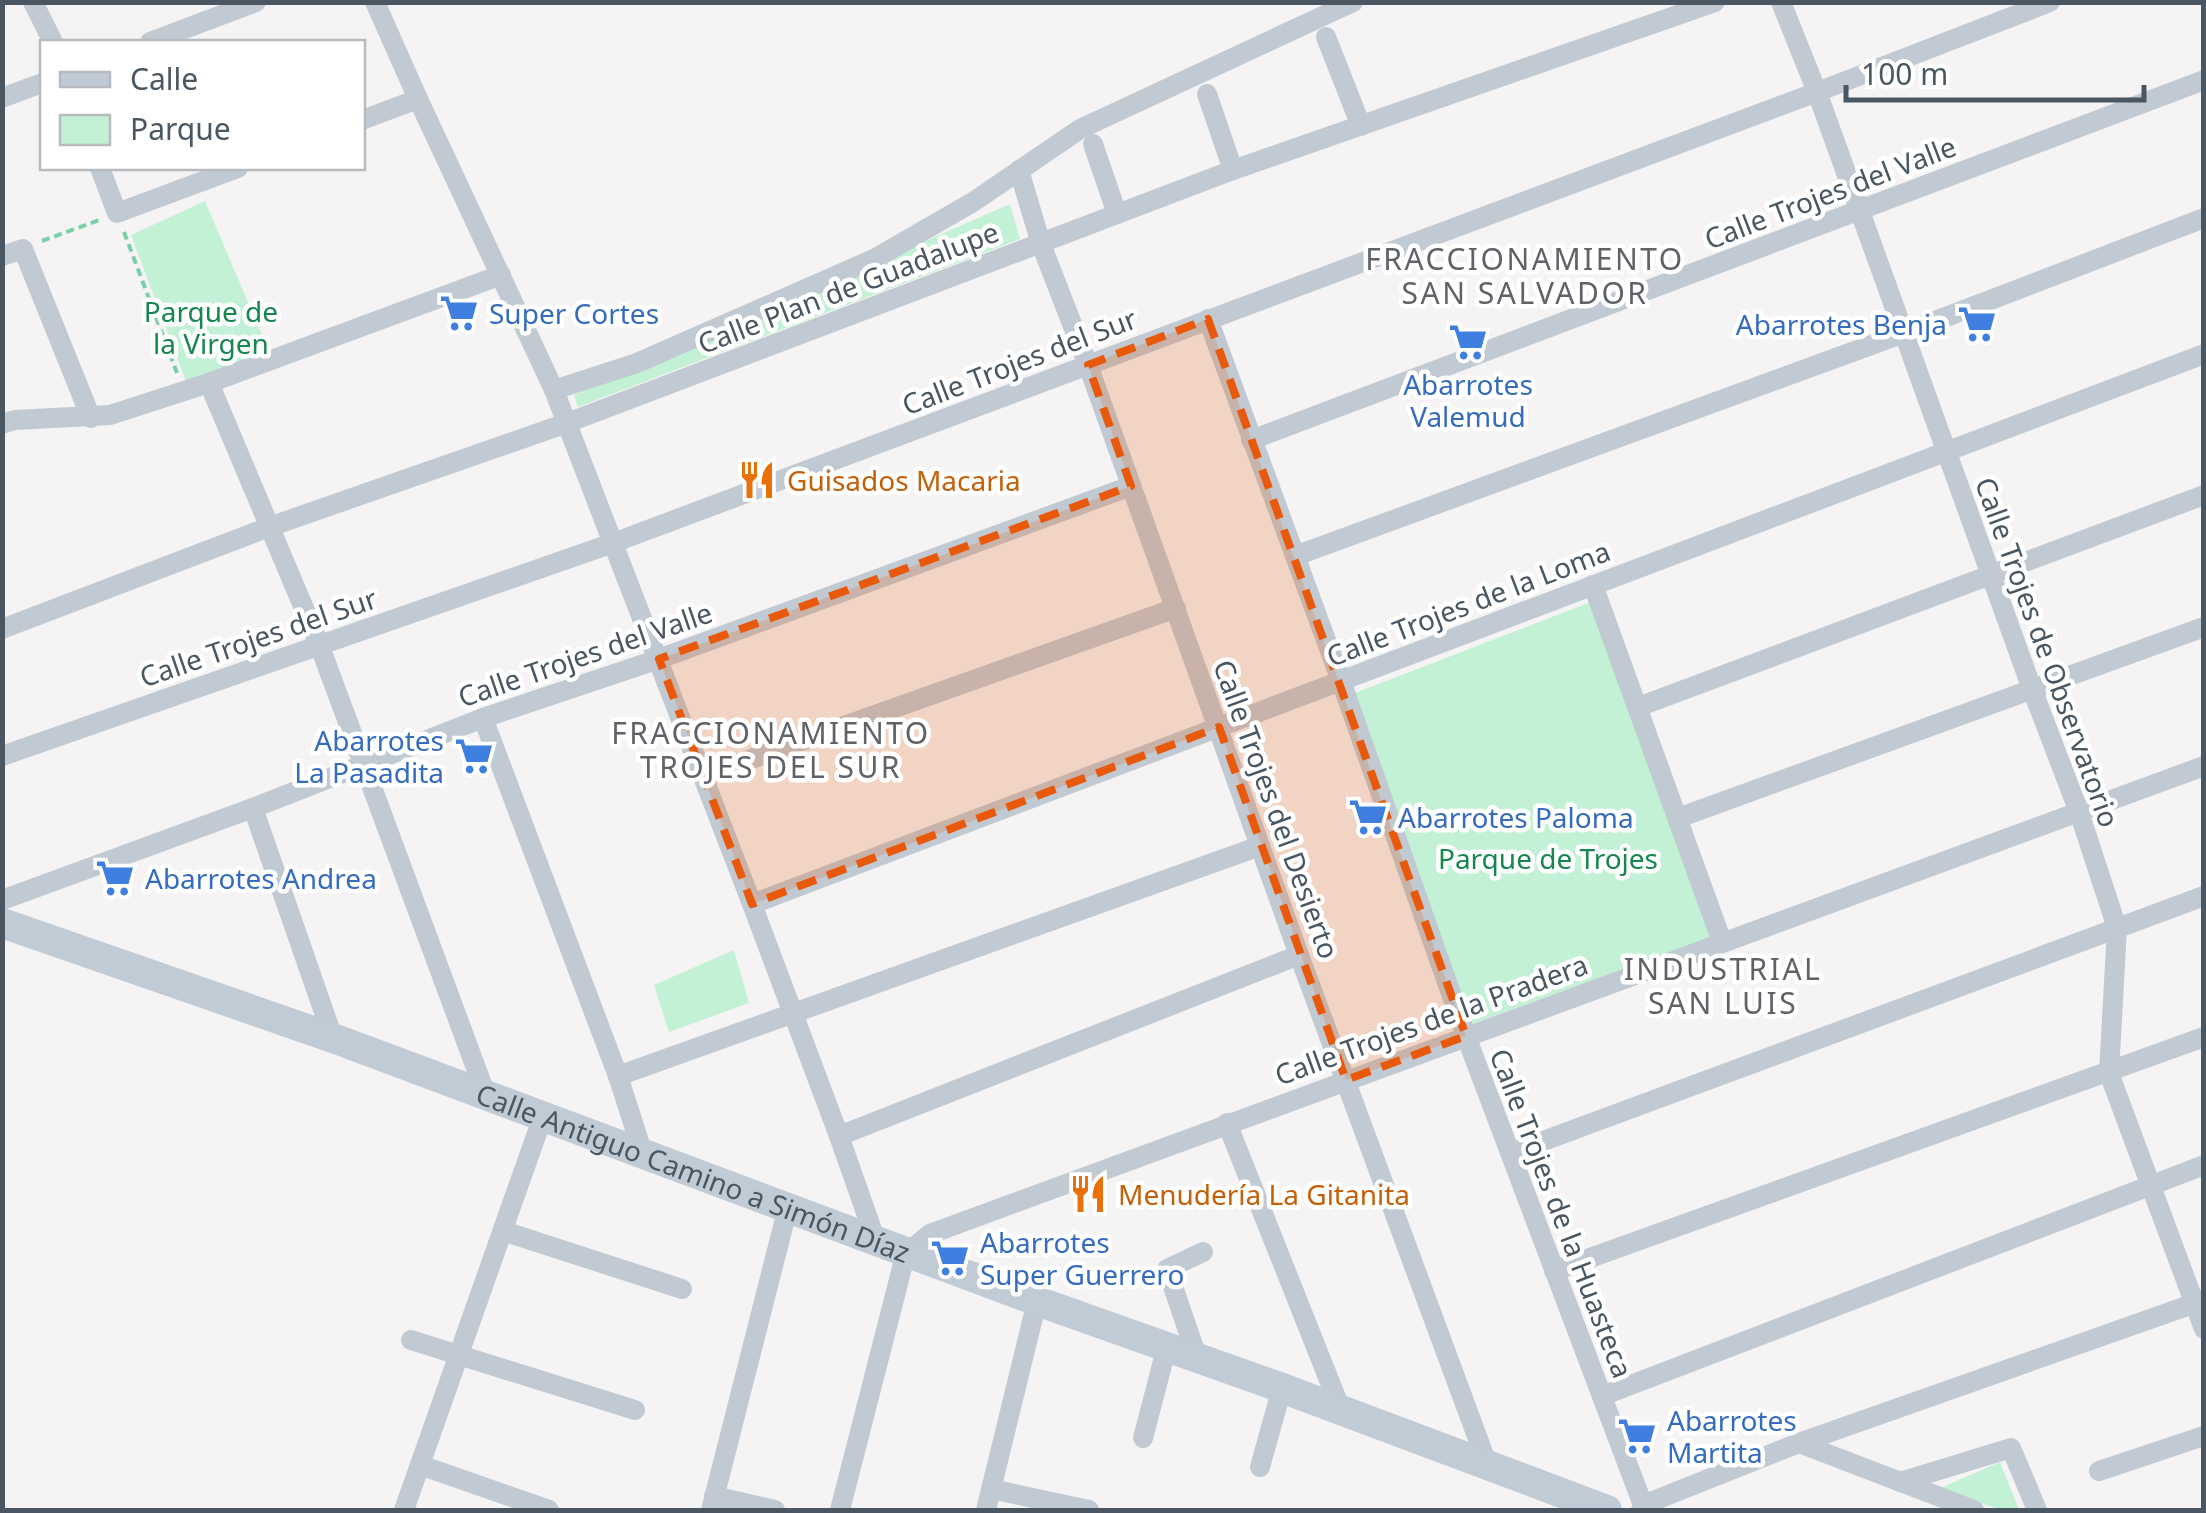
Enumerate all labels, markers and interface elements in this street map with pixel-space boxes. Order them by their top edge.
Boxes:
legend [40,40,365,170]
scale bar [1846,40,2144,102]
text: 100 m [1861,53,1948,94]
text: Calle [130,58,198,99]
text: Parque [130,108,231,149]
street label: Calle Trojes del Valle [1699,127,1961,257]
street label: Calle Plan de Guadalupe [692,212,1004,362]
district label: FRACCIONAMIENTO SAN SALVADOR [1365,238,1685,313]
park label: Parque de la Virgen [144,292,278,362]
supermarket icon: Super Cortes [438,292,480,334]
place label: Super Cortes [489,294,659,332]
street label: Calle Trojes del Sur [896,299,1142,423]
supermarket icon: Abarrotes Benja [1956,303,1998,345]
place label: Abarrotes Benja [1736,305,1947,343]
supermarket icon: Abarrotes Valemud [1447,321,1489,363]
place label: Abarrotes Valemud [1403,365,1533,435]
restaurant icon: Guisados Macaria [736,459,778,501]
place label: Guisados Macaria [787,461,1021,499]
street label: Calle Trojes de Observatorio [1967,472,2129,832]
street label: Calle Trojes de la Loma [1321,531,1615,675]
street label: Calle Trojes del Sur [134,578,382,695]
street label: Calle Trojes del Valle [453,593,717,715]
street label: Calle Trojes del Desierto [1205,654,1349,964]
district label: FRACCIONAMIENTO TROJES DEL SUR [611,712,931,787]
place label: Abarrotes La Pasadita [294,721,444,791]
supermarket icon: Abarrotes La Pasadita [453,735,495,777]
supermarket icon: Abarrotes Paloma [1347,796,1389,838]
place label: Abarrotes Paloma [1398,798,1634,836]
park label: Parque de Trojes [1438,839,1658,877]
supermarket icon: Abarrotes Andrea [94,857,136,899]
place label: Abarrotes Andrea [145,859,377,897]
street label: Calle Trojes de la Pradera [1269,945,1593,1093]
district label: INDUSTRIAL SAN LUIS [1624,948,1822,1023]
street label: Calle Trojes de la Huasteca [1482,1043,1642,1383]
street label: Calle Antiguo Camino a Simón Díaz [471,1074,916,1271]
restaurant icon: Menudería La Gitanita [1067,1173,1109,1215]
place label: Menudería La Gitanita [1118,1175,1410,1213]
place label: Abarrotes Super Guerrero [980,1223,1184,1293]
supermarket icon: Abarrotes Super Guerrero [929,1237,971,1279]
place label: Abarrotes Martita [1667,1401,1797,1471]
supermarket icon: Abarrotes Martita [1616,1415,1658,1457]

